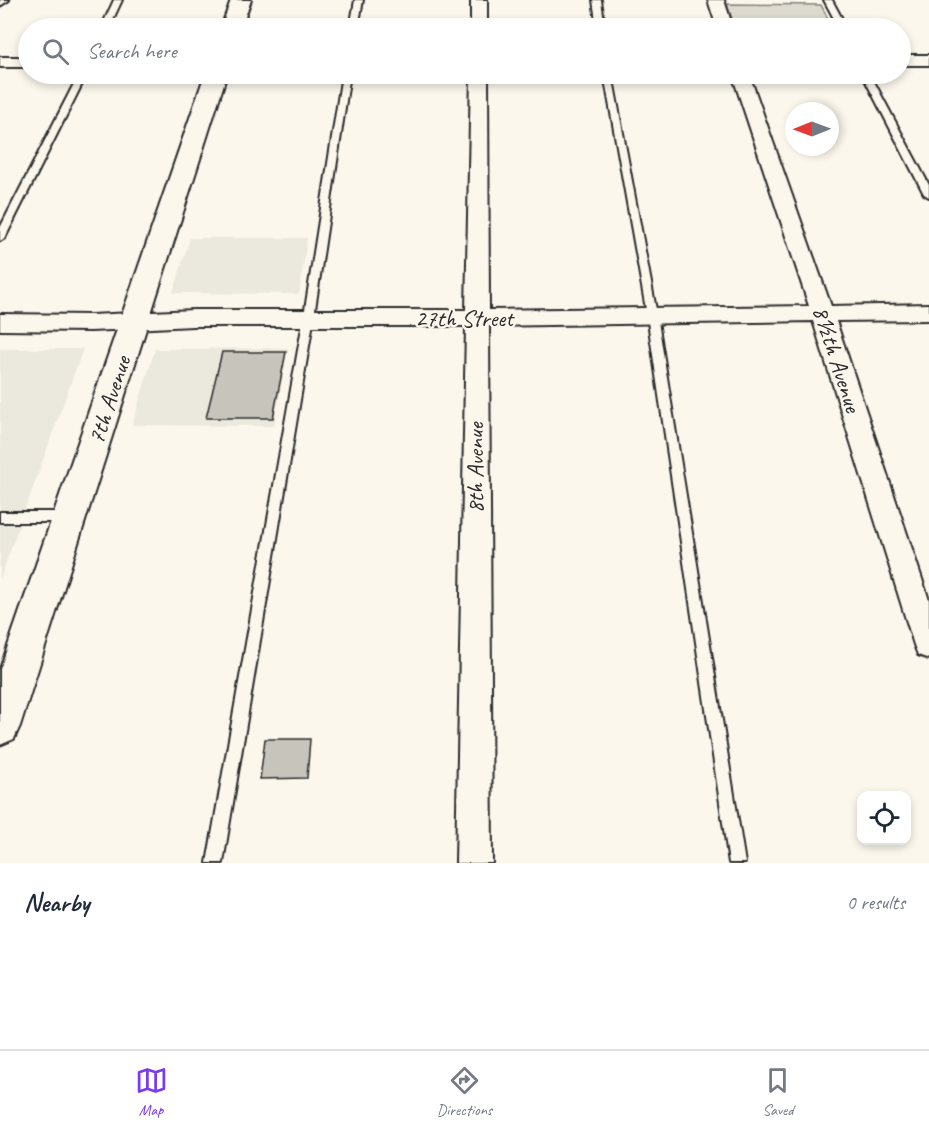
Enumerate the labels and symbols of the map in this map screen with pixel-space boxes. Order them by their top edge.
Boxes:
north arrow [785,102,839,156]
street label: 8½th Avenue [806,302,869,418]
street label: 27th Street [415,303,515,333]
street label: 7th Avenue [81,350,138,448]
street label: 8th Avenue [460,420,490,513]

